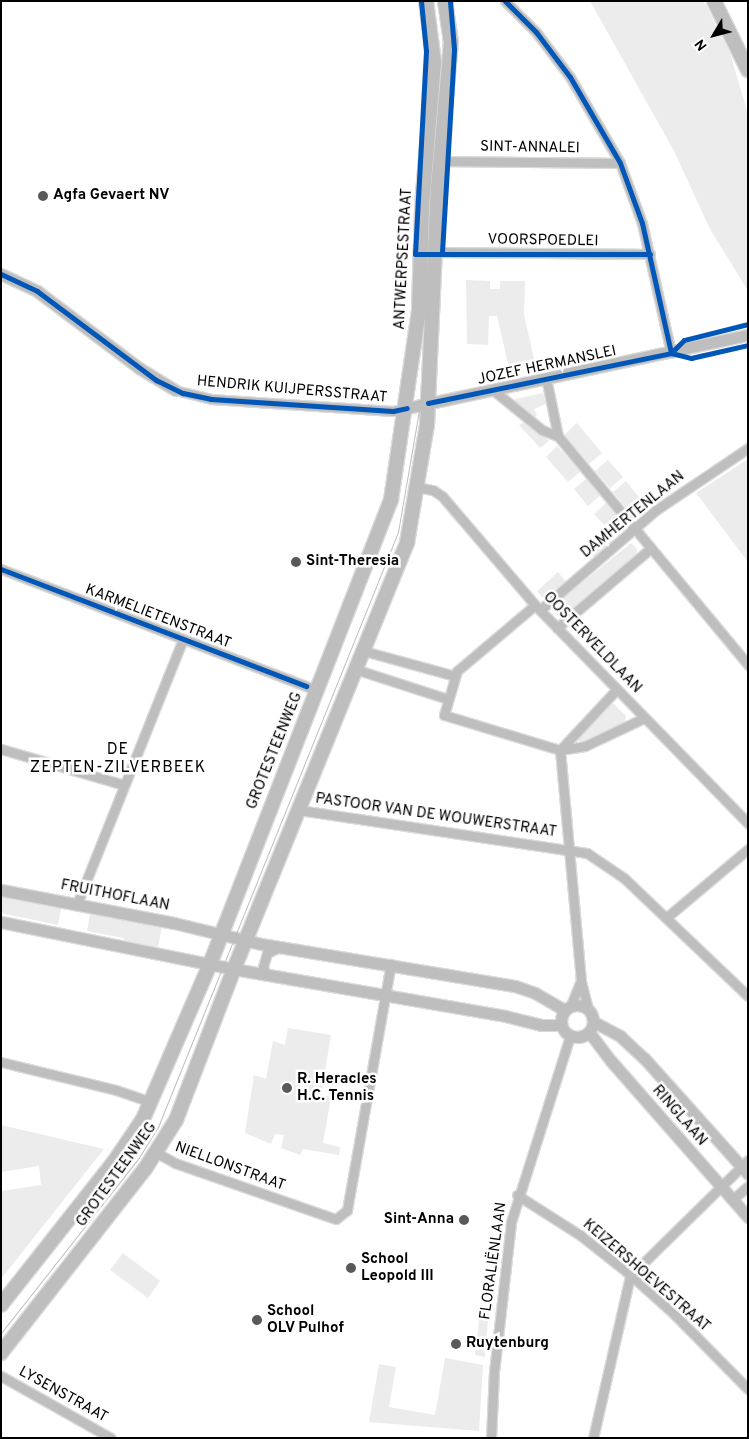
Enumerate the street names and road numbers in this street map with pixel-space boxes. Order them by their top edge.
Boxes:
street label: SINT-ANNALEI [480,138,580,158]
street label: ANTWERPSESTRAAT [391,188,417,330]
street label: VOORSPOEDLEI [487,231,599,251]
street label: JOZEF HERMANSLEI [476,342,618,390]
street label: HENDRIK KUIJPERSSTRAAT [196,373,388,407]
street label: DAMHERTENLAAN [578,468,688,562]
street label: KARMELIETENSTRAAT [83,581,233,653]
street label: OOSTERVELDLAAN [539,589,645,697]
street label: GROTESTEENWEG [243,690,307,812]
street label: PASTOOR VAN DE WOUWERSTRAAT [314,790,558,842]
street label: FRUITHOFLAAN [59,877,171,915]
street label: RINGLAAN [648,1082,710,1150]
street label: GROTESTEENWEG [73,1119,161,1231]
street label: NIELLONSTRAAT [172,1139,288,1195]
street label: FLORALIËNLAAN [477,1201,511,1321]
street label: KEIZERSHOEVESTRAAT [579,1216,713,1336]
street label: LYSENSTRAAT [15,1363,111,1427]

